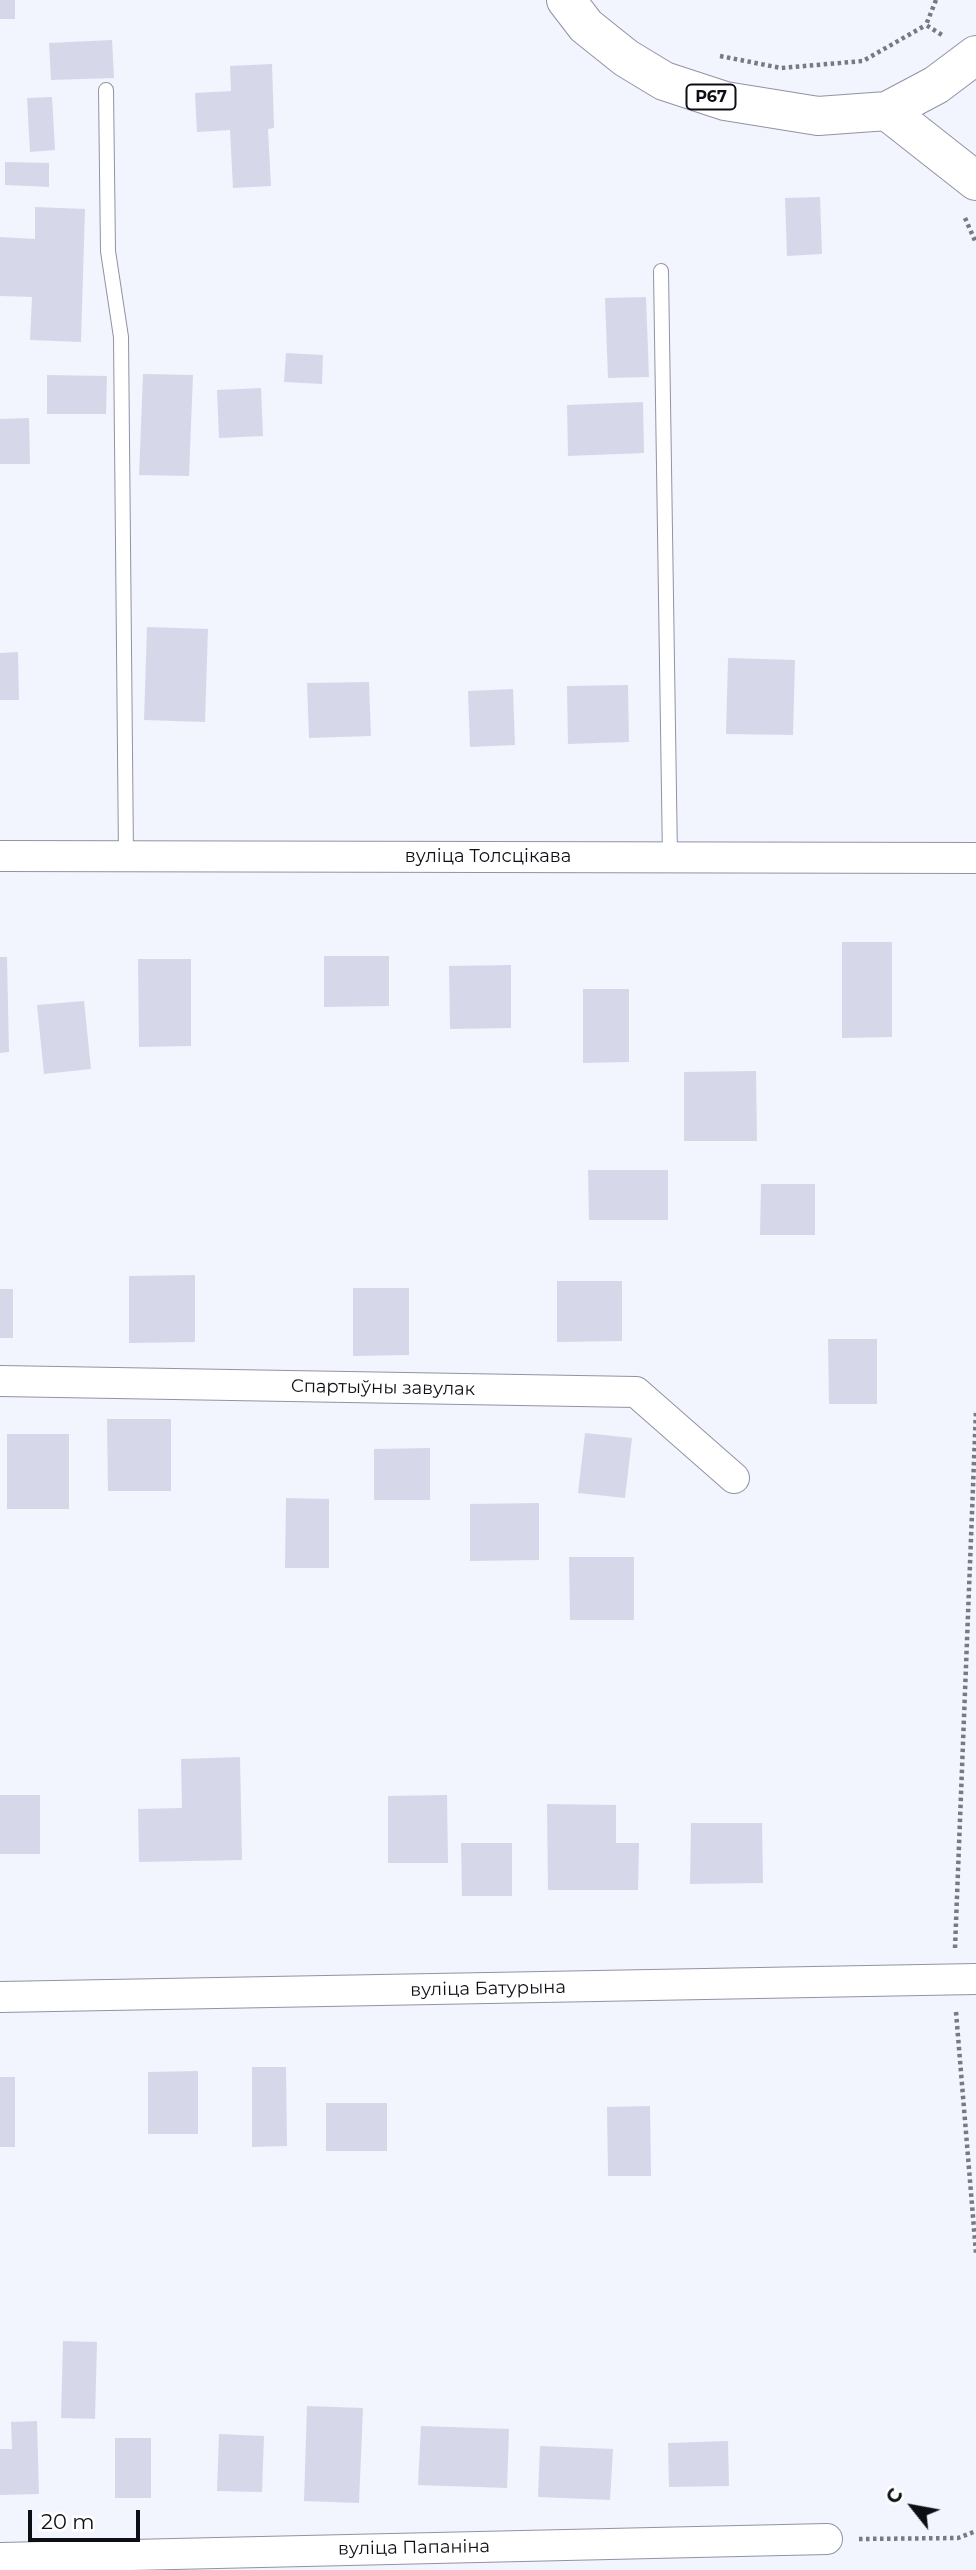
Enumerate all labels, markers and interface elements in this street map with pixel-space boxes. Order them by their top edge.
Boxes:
road number: Р67 [686,85,736,110]
street label: вуліца Толсцікава [405,846,571,868]
street label: Спартыўны завулак [291,1376,475,1400]
street label: вуліца Батурына [410,1977,566,2001]
north arrow [878,2472,948,2542]
text: С [881,2484,908,2508]
scale bar [32,2496,144,2540]
text: 20 m [41,2509,95,2534]
street label: вуліца Папаніна [338,2536,490,2560]

